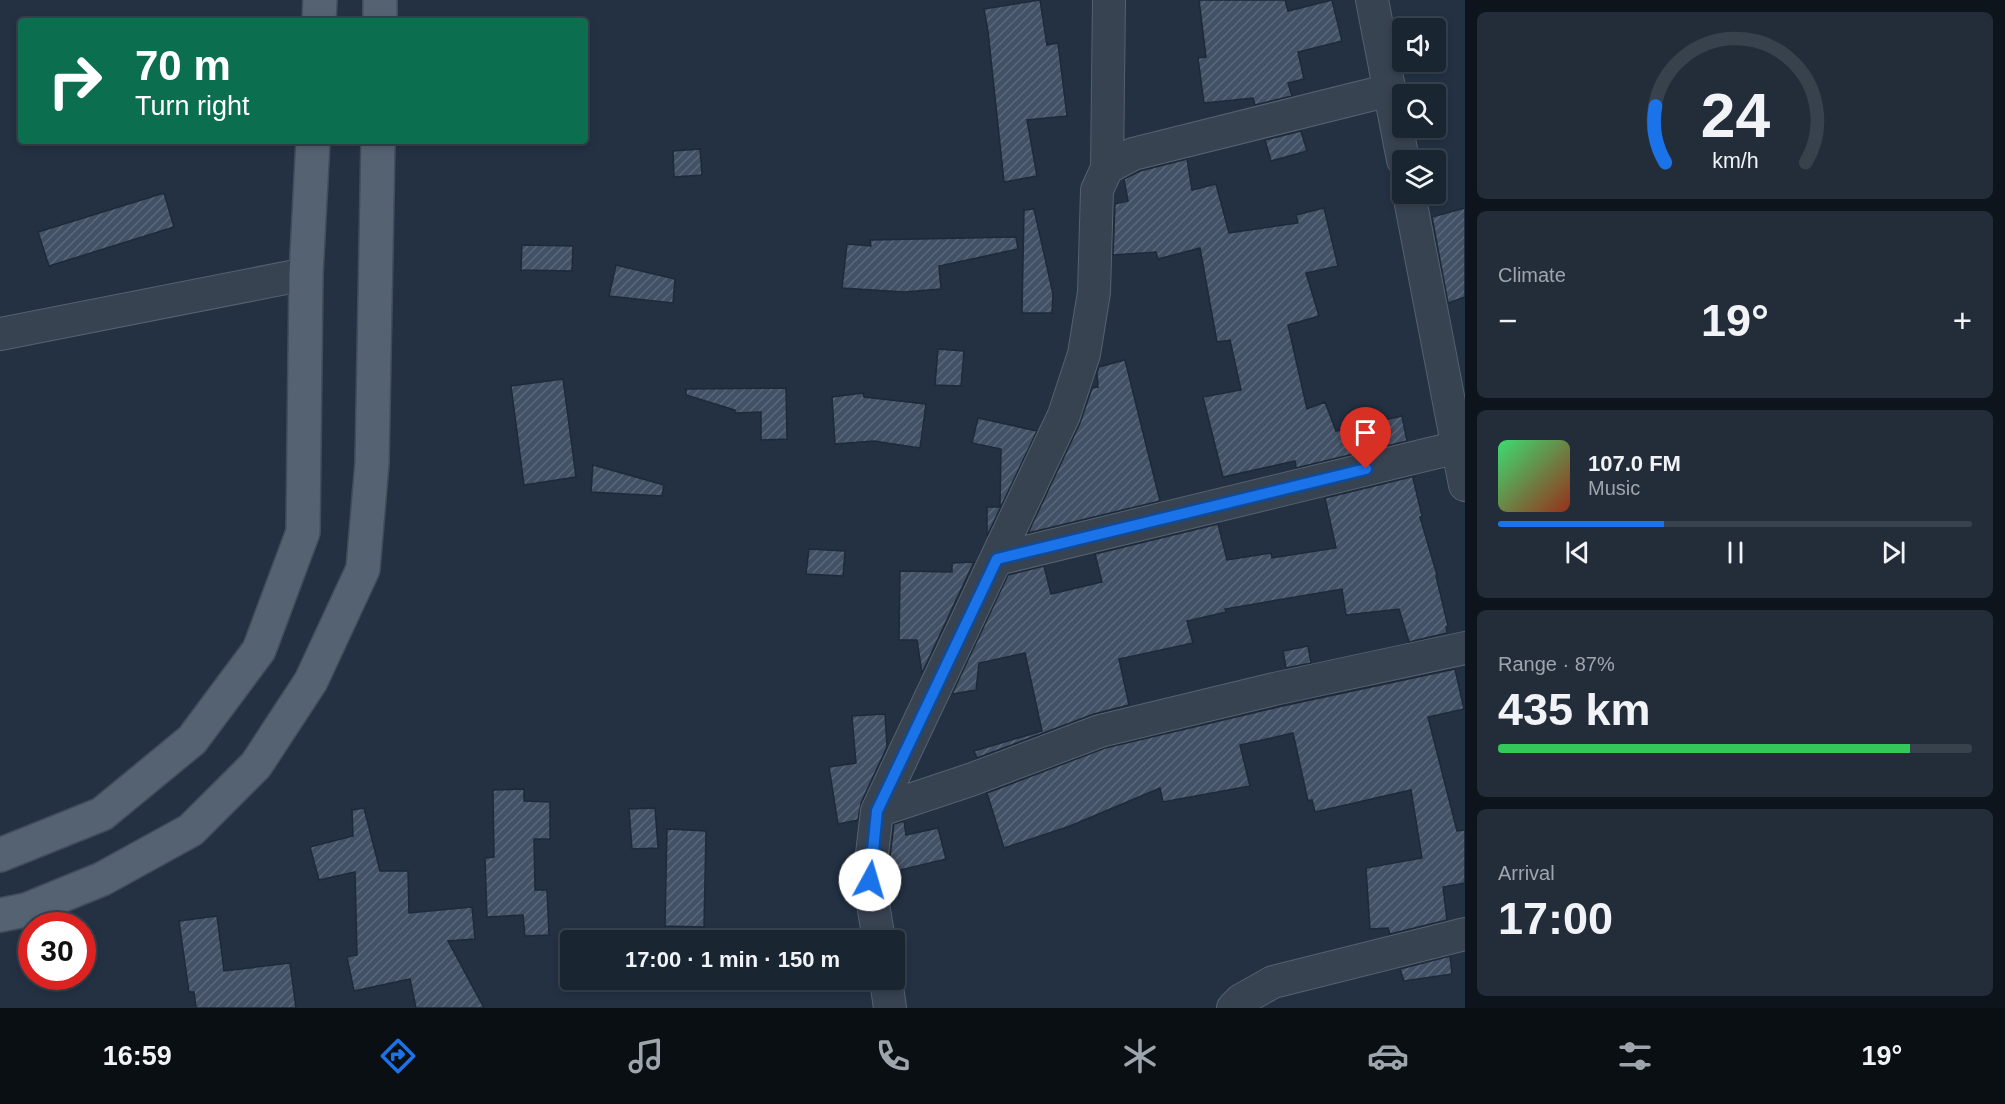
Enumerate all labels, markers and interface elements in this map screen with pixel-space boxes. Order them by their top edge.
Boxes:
map controls [1392,18,1446,204]
button: sound [1392,18,1446,72]
icon: right [36,42,114,120]
text: 70 m [135,42,231,89]
text: 24 [1700,81,1770,150]
button: search [1392,84,1446,138]
text: Turn right [135,91,250,121]
text: km/h [1712,149,1758,173]
button: layers [1392,150,1446,204]
text: Climate [1498,264,1566,286]
text: 19° [1701,295,1769,346]
text: − [1498,302,1517,339]
text: + [1953,302,1972,339]
pin [1340,407,1391,469]
icon: arrive [1349,416,1382,449]
text: 107.0 FM [1588,451,1681,476]
text: Music [1588,477,1640,499]
icon: previous [1561,536,1594,569]
icon: pause [1719,536,1752,569]
icon: next [1877,536,1910,569]
text: Range · 87% [1498,653,1615,675]
text: 435 km [1498,684,1651,735]
position arrow [838,848,902,912]
text: Arrival [1498,862,1555,884]
text: 17:00 [1498,893,1613,944]
speed limit sign: 30 [18,912,96,990]
text: 17:00 · 1 min · 150 m [625,947,840,972]
icon: directions [377,1035,419,1077]
icon: music [625,1035,667,1077]
icon: phone [872,1035,914,1077]
icon: climate [1119,1035,1161,1077]
icon: car [1367,1035,1409,1077]
icon: filters [1614,1035,1656,1077]
text: 16:59 [103,1041,172,1071]
text: 19° [1861,1041,1902,1071]

